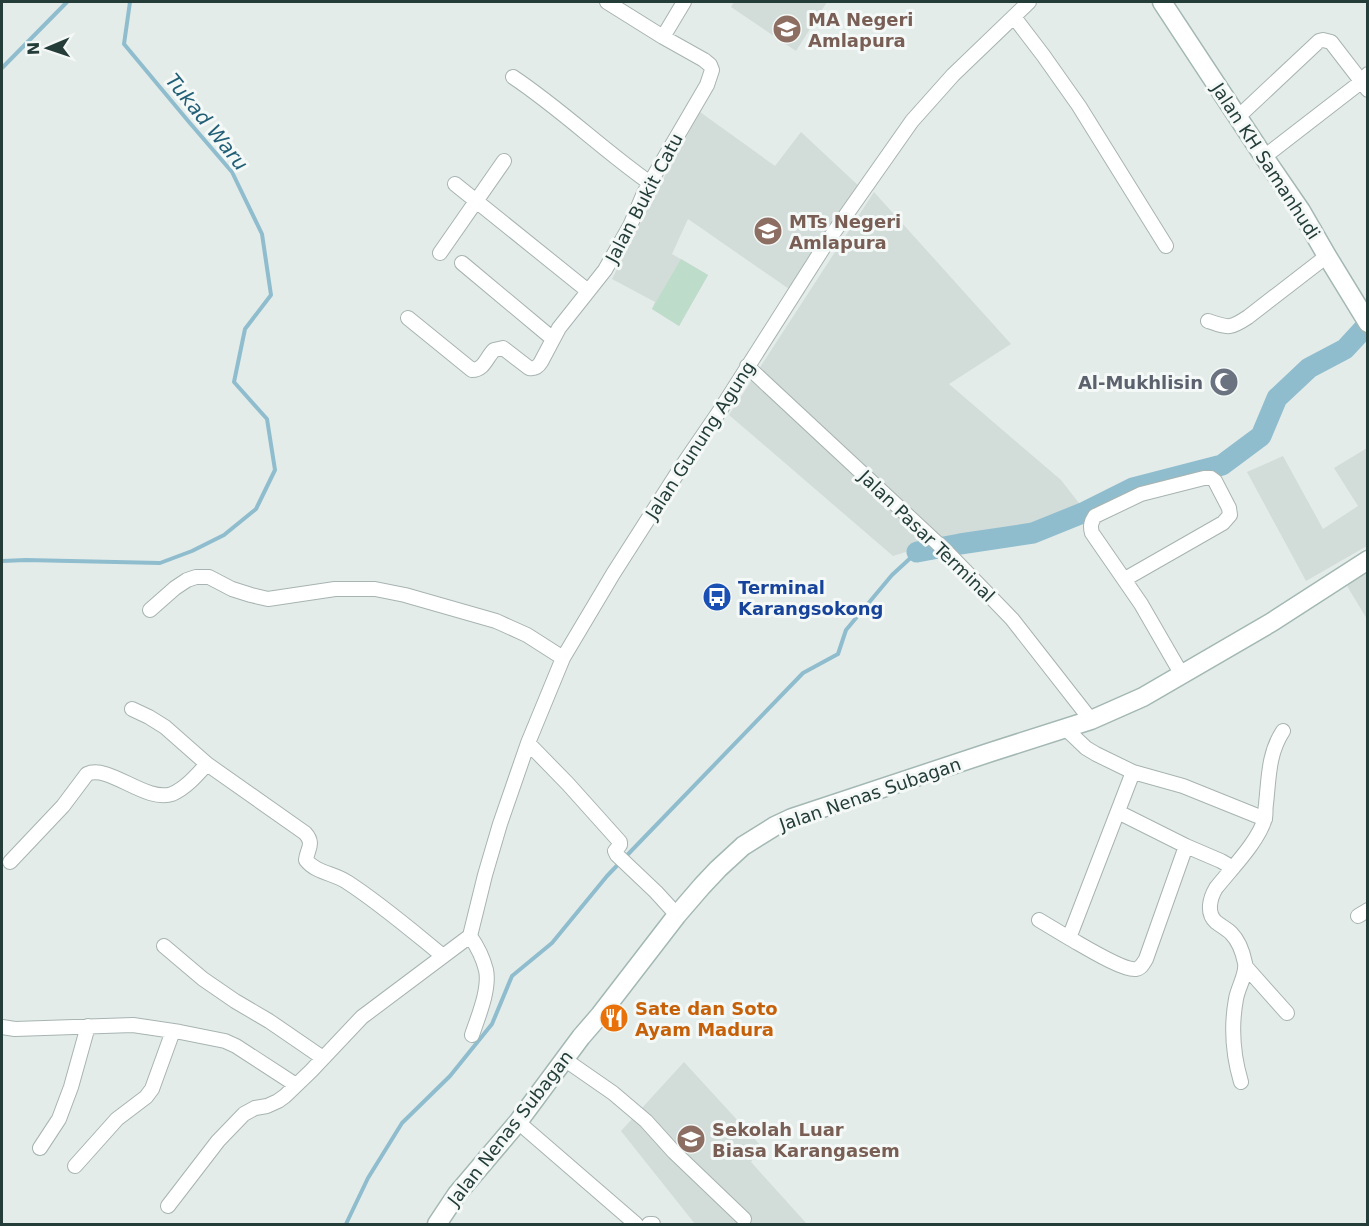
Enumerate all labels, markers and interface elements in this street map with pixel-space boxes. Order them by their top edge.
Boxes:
place label: MA Negeri Amlapura [808,9,914,51]
school or university icon: MA Negeri Amlapura [771,13,803,45]
north arrow [18,18,78,78]
text: N [24,41,43,56]
water label: Tukad Waru [161,69,253,175]
street label: Jalan KH Samanhudi [1207,78,1324,243]
street label: Jalan Bukit Catu [601,130,687,267]
place label: MTs Negeri Amlapura [789,211,901,253]
school or university icon: MTs Negeri Amlapura [752,215,784,247]
street label: Jalan Gunung Agung [640,357,759,524]
mosque icon: Al-Mukhlisin [1208,366,1240,398]
place label: Al-Mukhlisin [1078,372,1203,393]
street label: Jalan Pasar Terminal [854,465,999,606]
place label: Terminal Karangsokong [738,577,883,619]
bus stop icon: Terminal Karangsokong [701,581,733,613]
street label: Jalan Nenas Subagan [775,753,964,835]
place label: Sate dan Soto Ayam Madura [635,998,778,1040]
restaurant icon: Sate dan Soto Ayam Madura [598,1002,630,1034]
street label: Jalan Nenas Subagan [442,1046,577,1210]
place label: Sekolah Luar Biasa Karangasem [712,1119,900,1161]
school or university icon: Sekolah Luar Biasa Karangasem [675,1123,707,1155]

